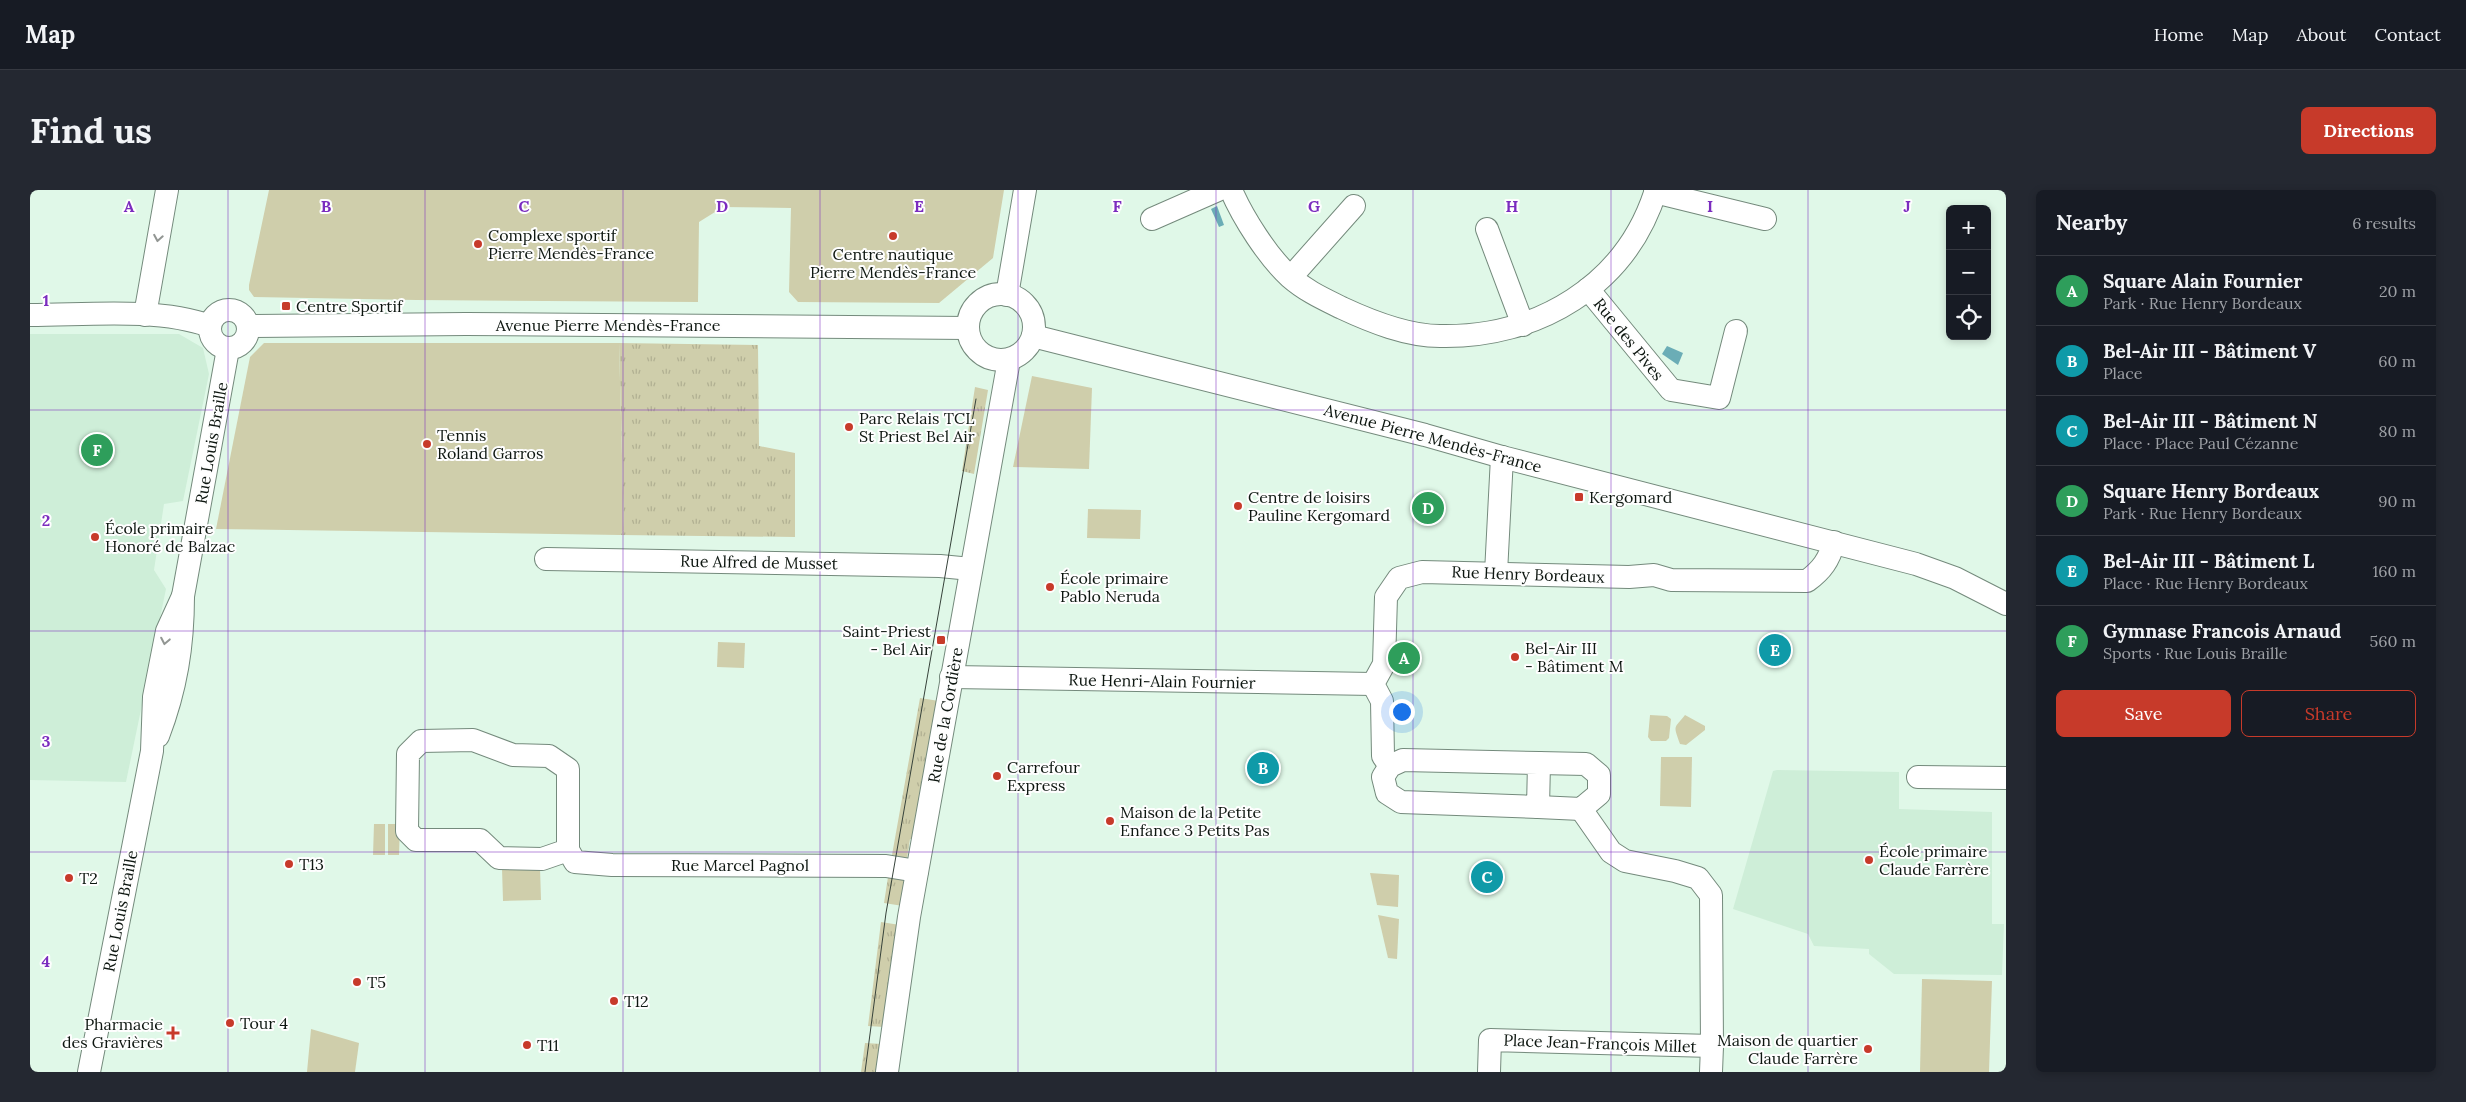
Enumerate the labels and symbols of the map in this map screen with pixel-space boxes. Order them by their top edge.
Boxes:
text: A [124,196,135,216]
text: B [321,196,332,216]
text: C [518,196,530,216]
text: D [716,196,728,216]
text: E [914,196,924,216]
text: F [1112,196,1122,216]
text: G [1308,196,1320,216]
text: H [1506,196,1519,216]
text: I [1707,196,1713,216]
text: J [1903,196,1911,216]
place label: Complexe sportif Pierre Mendès-France [488,225,654,263]
marker: Centre nautique Pierre Mendès-France [887,230,899,242]
one-way arrow [154,234,164,242]
marker: Complexe sportif Pierre Mendès-France [472,238,484,250]
place label: Centre nautique Pierre Mendès-France [810,244,976,282]
text: 1 [43,290,49,310]
street label: Rue des Pives [1590,294,1668,384]
place label: Centre Sportif [296,296,404,316]
marker: Centre Sportif [280,300,292,312]
street label: Avenue Pierre Mendès-France [495,315,721,335]
street label: Rue Louis Braille [190,380,232,506]
street label: Avenue Pierre Mendès-France [1321,399,1544,477]
place label: Parc Relais TCL St Priest Bel Air [859,408,975,446]
marker: Parc Relais TCL St Priest Bel Air [843,421,855,433]
place label: Tennis Roland Garros [437,425,543,463]
pin: F [81,431,113,469]
marker: Tennis Roland Garros [421,438,433,450]
place label: Centre de loisirs Pauline Kergomard [1248,487,1390,525]
place label: Kergomard [1589,487,1673,507]
pin: D [1412,489,1444,527]
marker: Kergomard [1573,491,1585,503]
marker: Centre de loisirs Pauline Kergomard [1232,500,1244,512]
text: 2 [42,510,50,530]
place label: École primaire Honoré de Balzac [105,518,235,556]
marker: École primaire Honoré de Balzac [89,531,101,543]
street label: Rue Alfred de Musset [680,551,839,573]
street label: Rue Henry Bordeaux [1451,561,1606,587]
place label: École primaire Pablo Neruda [1060,568,1169,606]
marker: École primaire Pablo Neruda [1044,581,1056,593]
place label: Saint-Priest - Bel Air [842,621,932,659]
pin: E [1759,631,1791,669]
marker: Saint-Priest - Bel Air [935,634,947,646]
one-way arrow [161,637,171,646]
place label: Bel-Air III - Bâtiment M [1525,638,1624,676]
pin: A [1388,639,1420,677]
street label: Rue de la Cordière [923,645,967,784]
marker: Bel-Air III - Bâtiment M [1509,651,1521,663]
street label: Rue Henri-Alain Fournier [1068,669,1256,693]
your location [1389,699,1415,725]
text: 3 [42,731,51,751]
pin: B [1247,749,1279,787]
place label: Carrefour Express [1007,757,1080,795]
marker: Carrefour Express [991,770,1003,782]
place label: Maison de la Petite Enfance 3 Petits Pas [1120,802,1270,840]
marker: Maison de la Petite Enfance 3 Petits Pas [1104,815,1116,827]
place label: École primaire Claude Farrère [1879,841,1989,879]
street label: Rue Louis Braille [98,848,142,974]
place label: T13 [299,854,324,874]
marker: École primaire Claude Farrère [1863,854,1875,866]
street label: Rue Marcel Pagnol [671,855,809,875]
marker: T13 [283,858,295,870]
pin: C [1471,858,1503,896]
place label: T2 [79,868,98,888]
marker: T2 [63,872,75,884]
text: 4 [42,951,51,971]
place label: T5 [367,972,386,992]
marker: T5 [351,976,363,988]
place label: T12 [624,991,649,1011]
marker: T12 [608,995,620,1007]
place label: Tour 4 [240,1013,289,1033]
place label: Pharmacie des Gravières [62,1014,163,1052]
marker: Tour 4 [224,1017,236,1029]
marker: Pharmacie des Gravières [167,1027,179,1039]
street label: Place Jean-François Millet [1503,1030,1698,1056]
place label: Maison de quartier Claude Farrère [1717,1030,1858,1068]
place label: T11 [537,1035,559,1055]
marker: T11 [521,1039,533,1051]
marker: Maison de quartier Claude Farrère [1862,1043,1874,1055]

